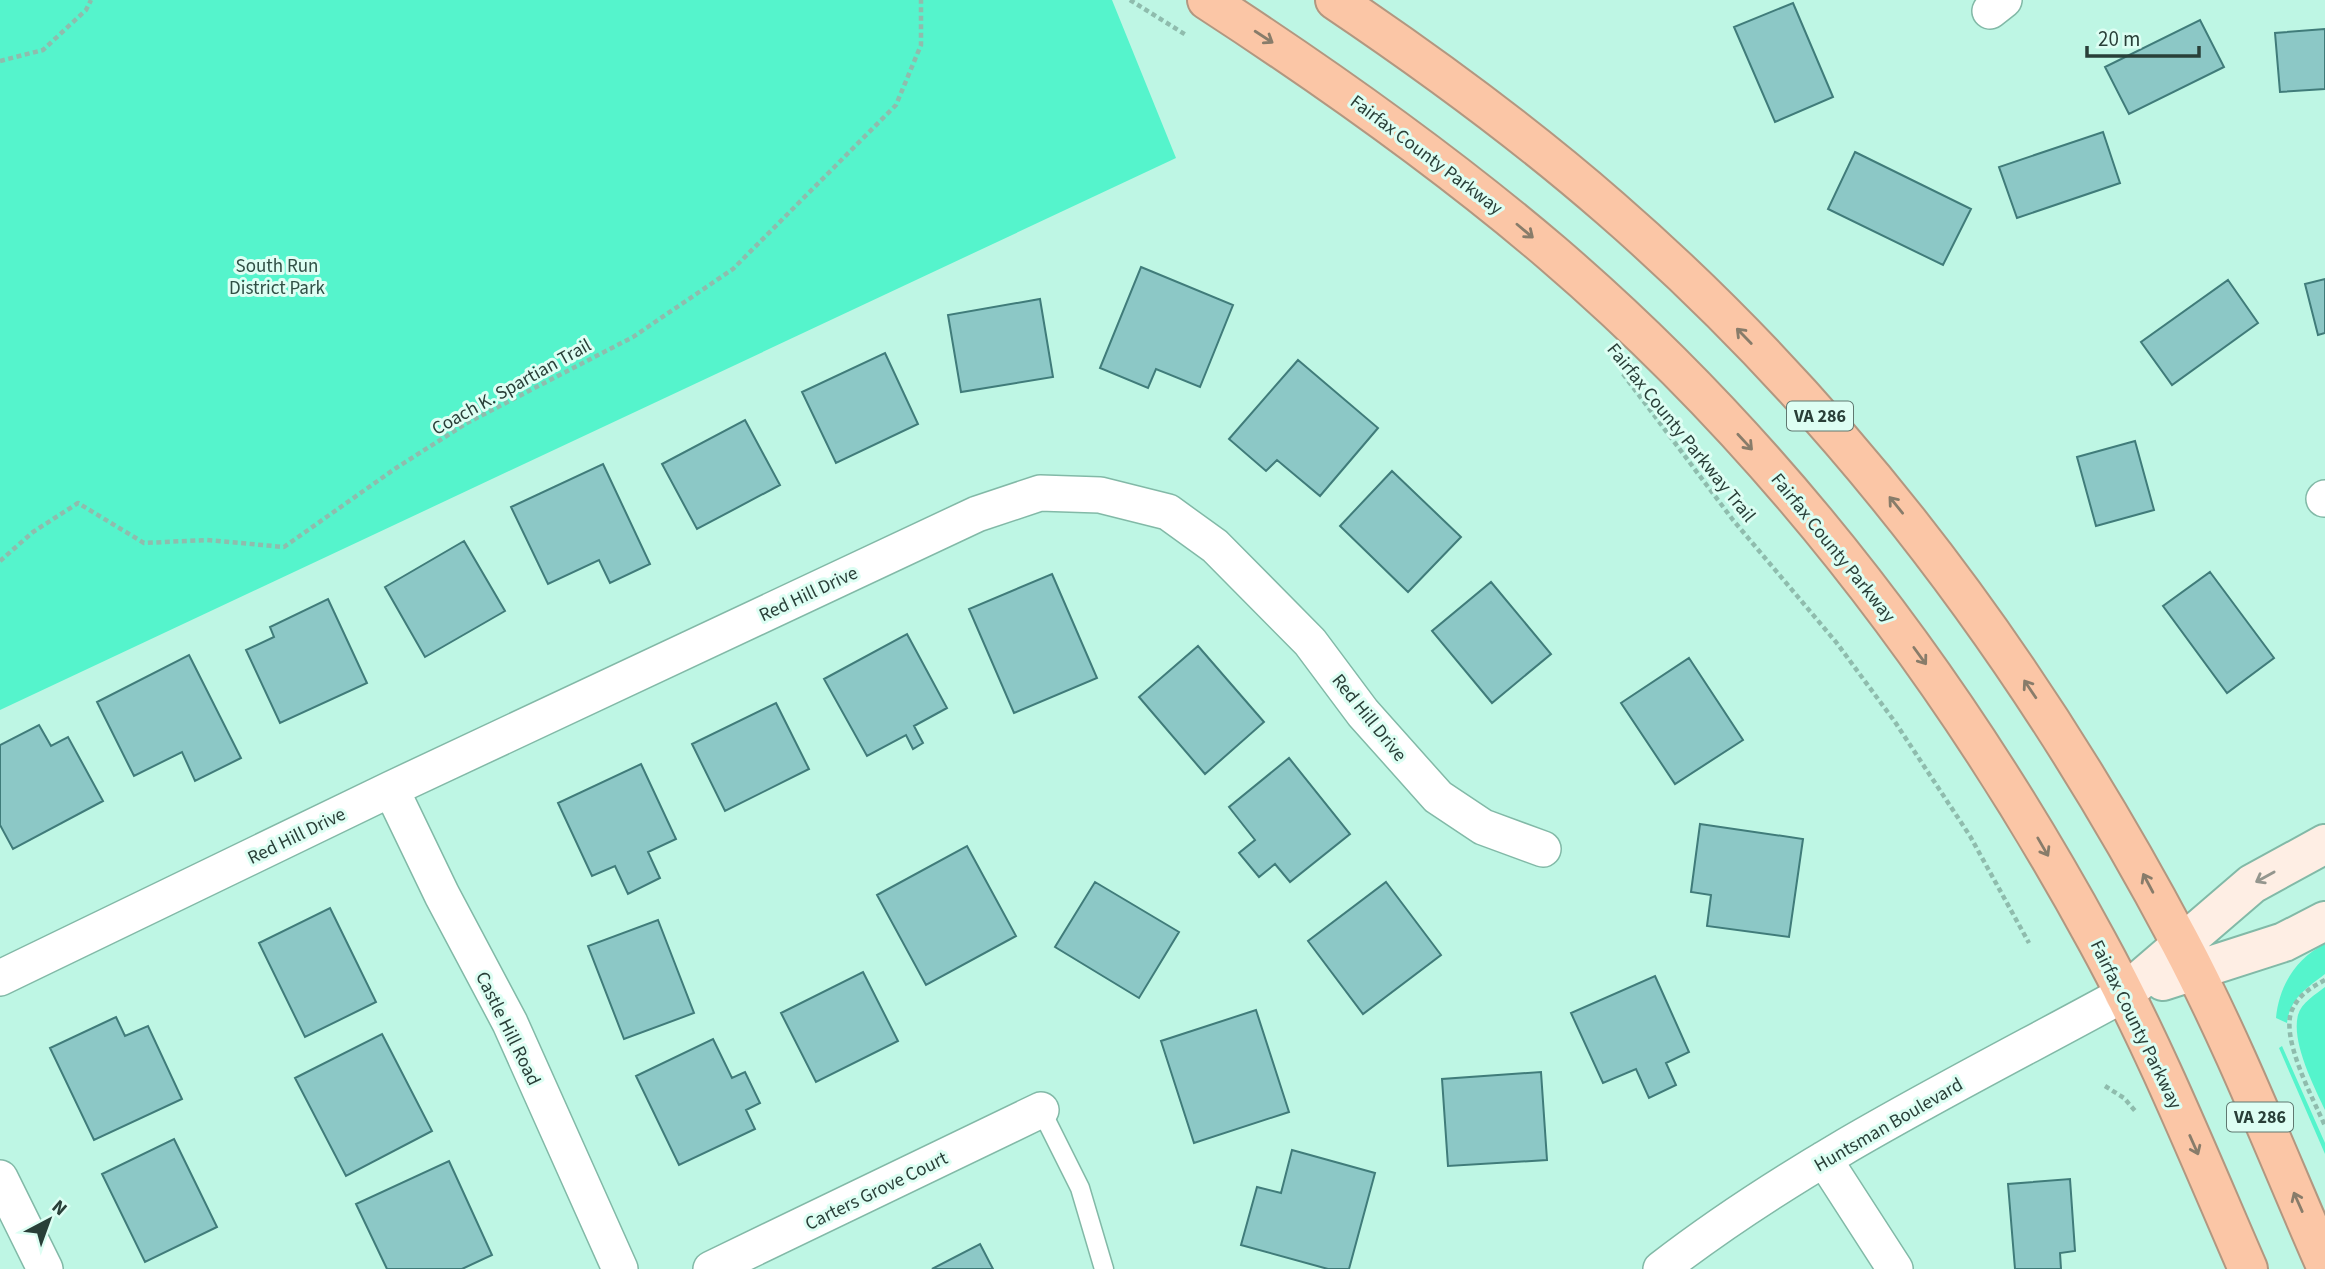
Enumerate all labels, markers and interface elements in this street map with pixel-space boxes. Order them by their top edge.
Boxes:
scale bar [2087,14,2199,58]
text: 20 m [2098,24,2140,54]
one-way arrow [1254,30,1273,44]
street label: Fairfax County Parkway [1344,89,1508,222]
one-way arrow [1516,223,1534,238]
park label: South Run District Park [229,253,326,302]
one-way arrow [1736,328,1753,345]
street label: Coach K. Spartian Trail [427,332,597,442]
street label: Fairfax County Parkway Trail [1600,338,1762,528]
road number: VA 286 [1787,402,1853,430]
one-way arrow [1736,433,1753,450]
street label: Fairfax County Parkway [1764,468,1902,628]
one-way arrow [1888,497,1904,515]
street label: Red Hill Drive [755,560,862,629]
one-way arrow [1913,646,1927,665]
street label: Red Hill Drive [1325,668,1413,768]
one-way arrow [2023,680,2037,699]
street label: Red Hill Drive [243,801,350,872]
one-way arrow [2037,836,2051,856]
one-way arrow [2255,871,2276,884]
one-way arrow [2141,873,2155,894]
street label: Fairfax County Parkway [2083,936,2188,1114]
street label: Castle Hill Road [468,967,547,1090]
street label: Huntsman Boulevard [1809,1072,1968,1179]
road number: VA 286 [2227,1102,2293,1132]
one-way arrow [2188,1133,2201,1155]
street label: Carters Grove Court [801,1145,953,1238]
north arrow [14,1185,84,1255]
one-way arrow [2291,1191,2304,1213]
text: N [46,1194,73,1223]

